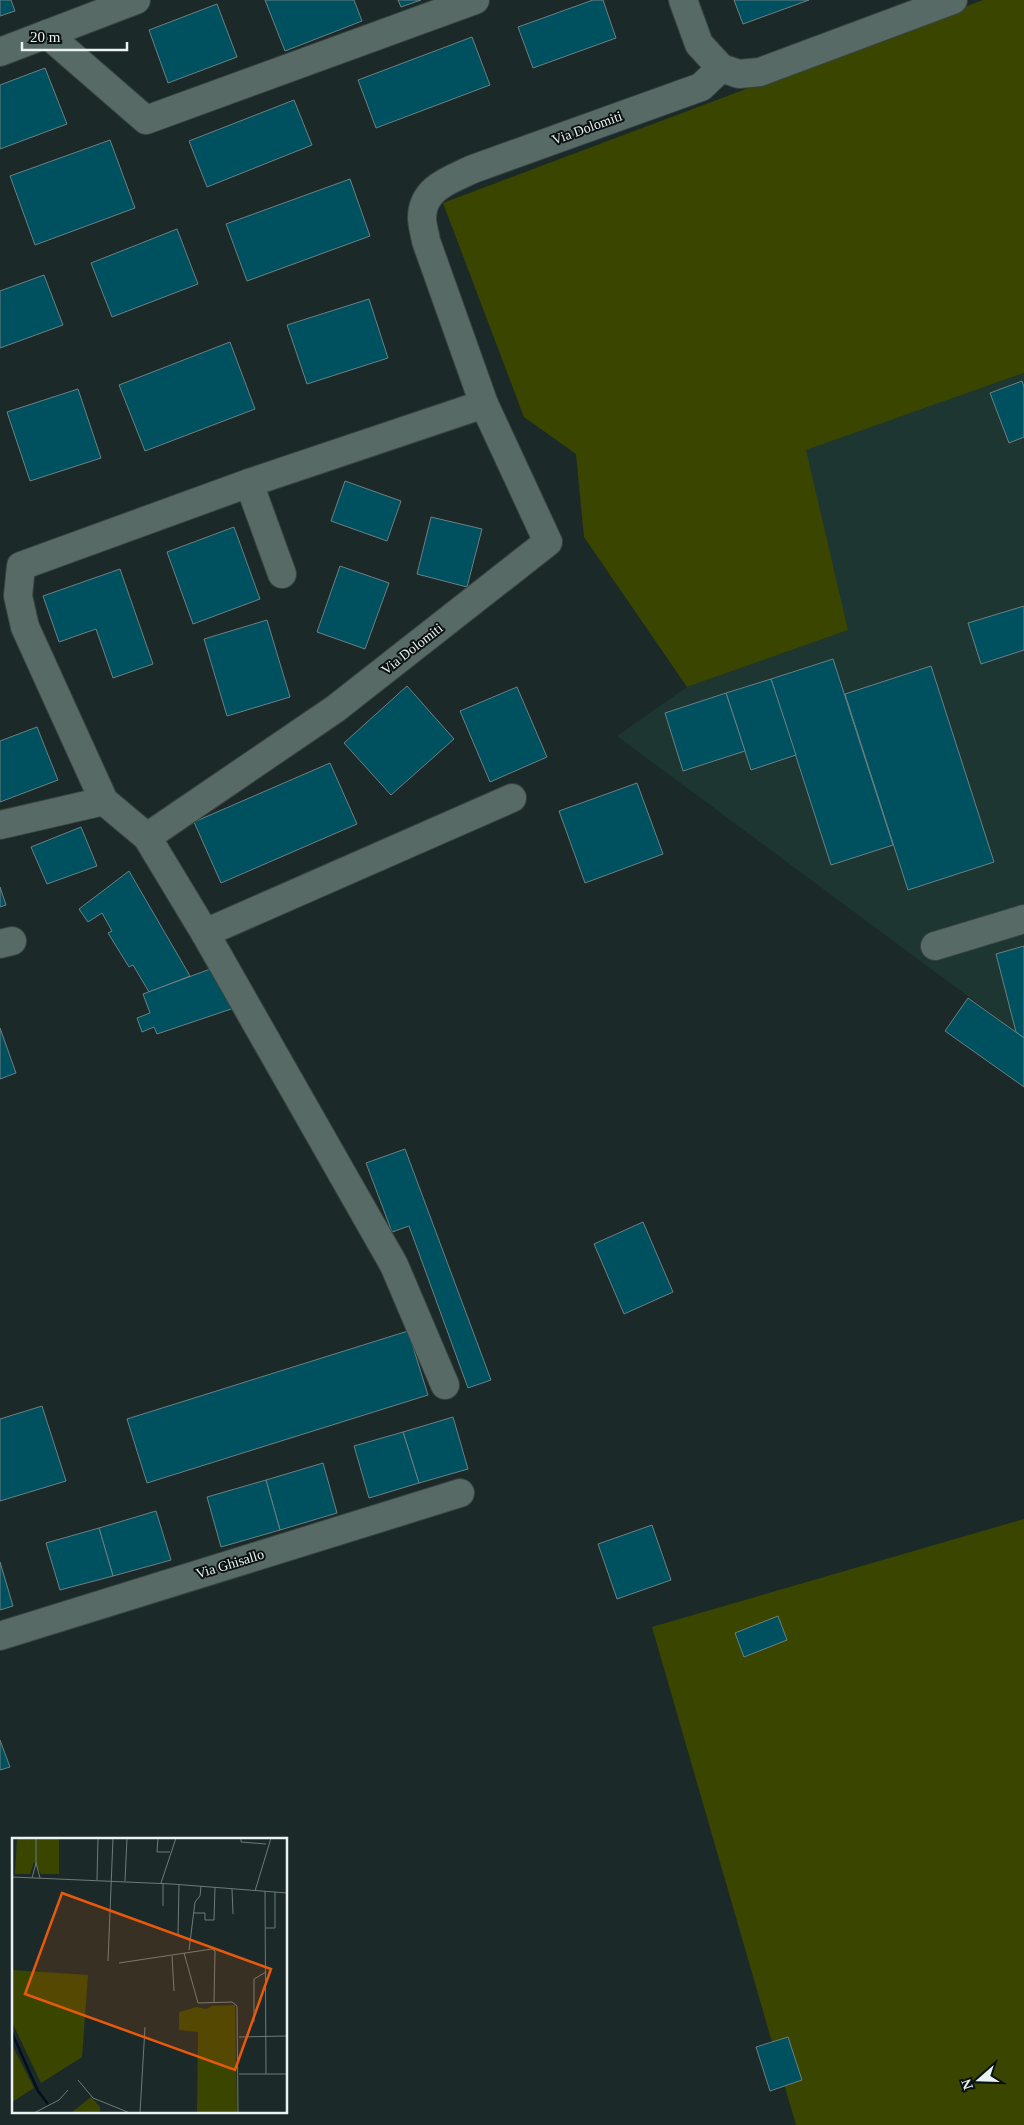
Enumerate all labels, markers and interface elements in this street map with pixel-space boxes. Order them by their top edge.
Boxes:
scale bar [22,20,128,52]
text: 20 m [30,29,61,45]
street label: Via Dolomiti [550,108,624,148]
street label: Via Dolomiti [378,620,446,678]
street label: Via Ghisallo [194,1547,266,1581]
inset map [12,1838,288,2112]
north arrow [954,2055,1004,2105]
text: N [958,2077,976,2092]

